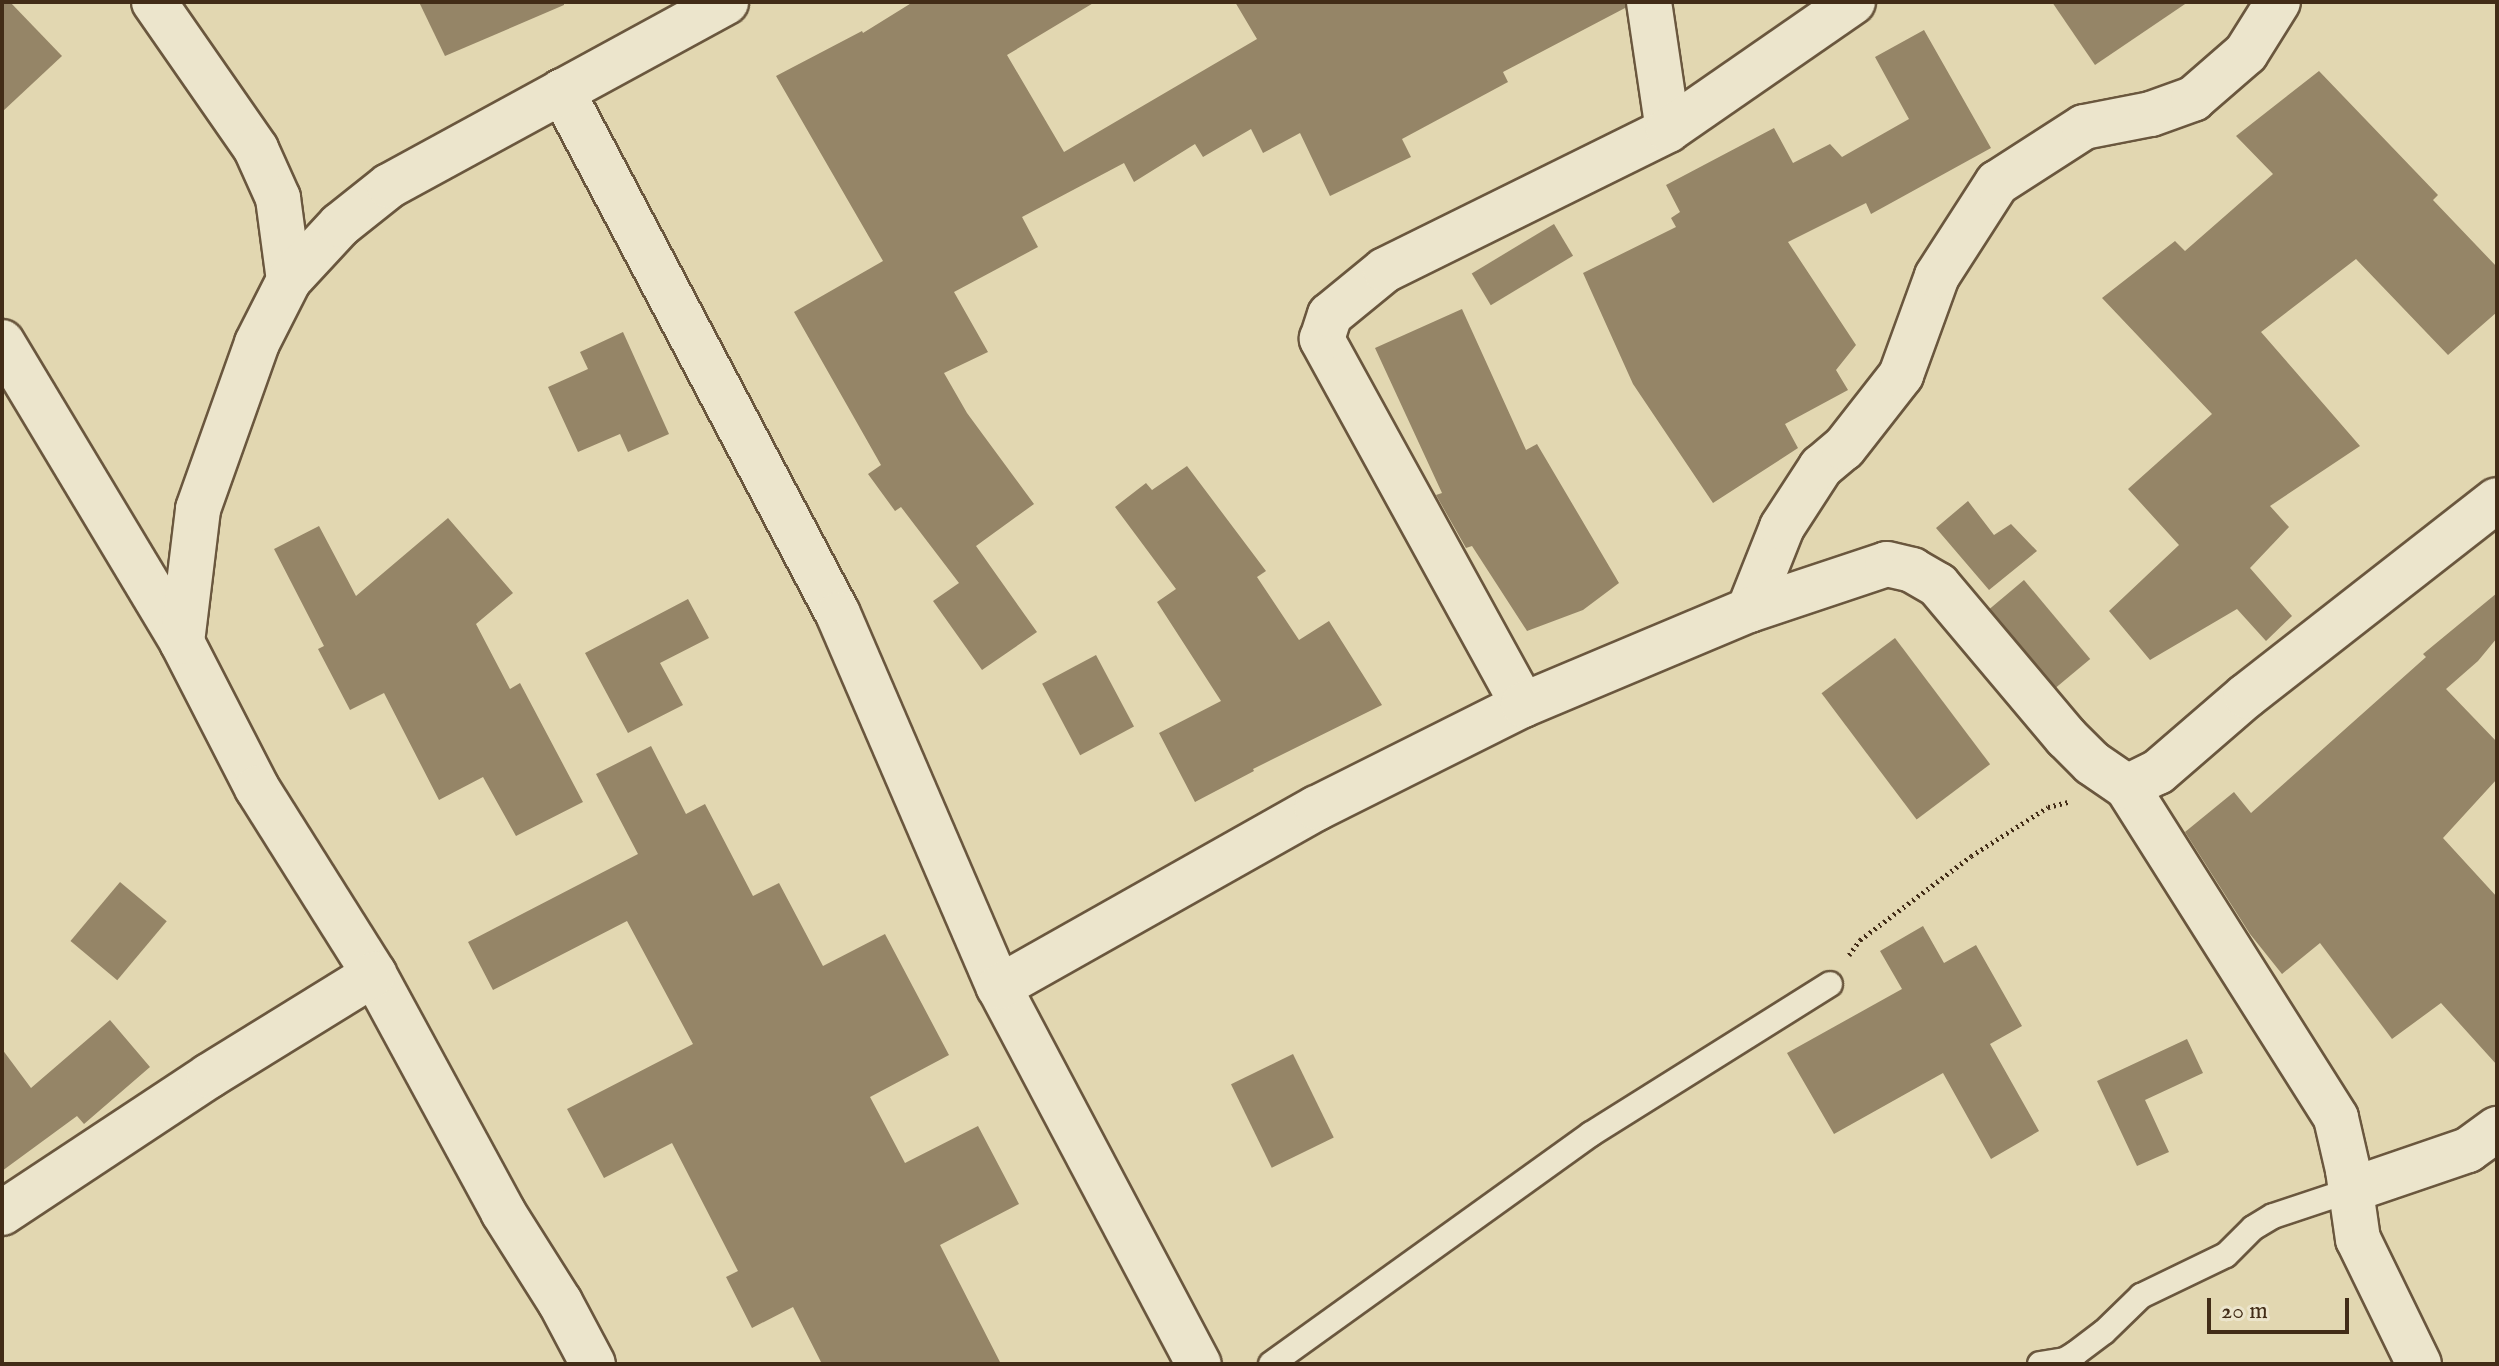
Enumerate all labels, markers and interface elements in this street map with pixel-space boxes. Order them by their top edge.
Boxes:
scale bar [2211,1282,2353,1332]
text: 20 m [2221,1296,2268,1327]

